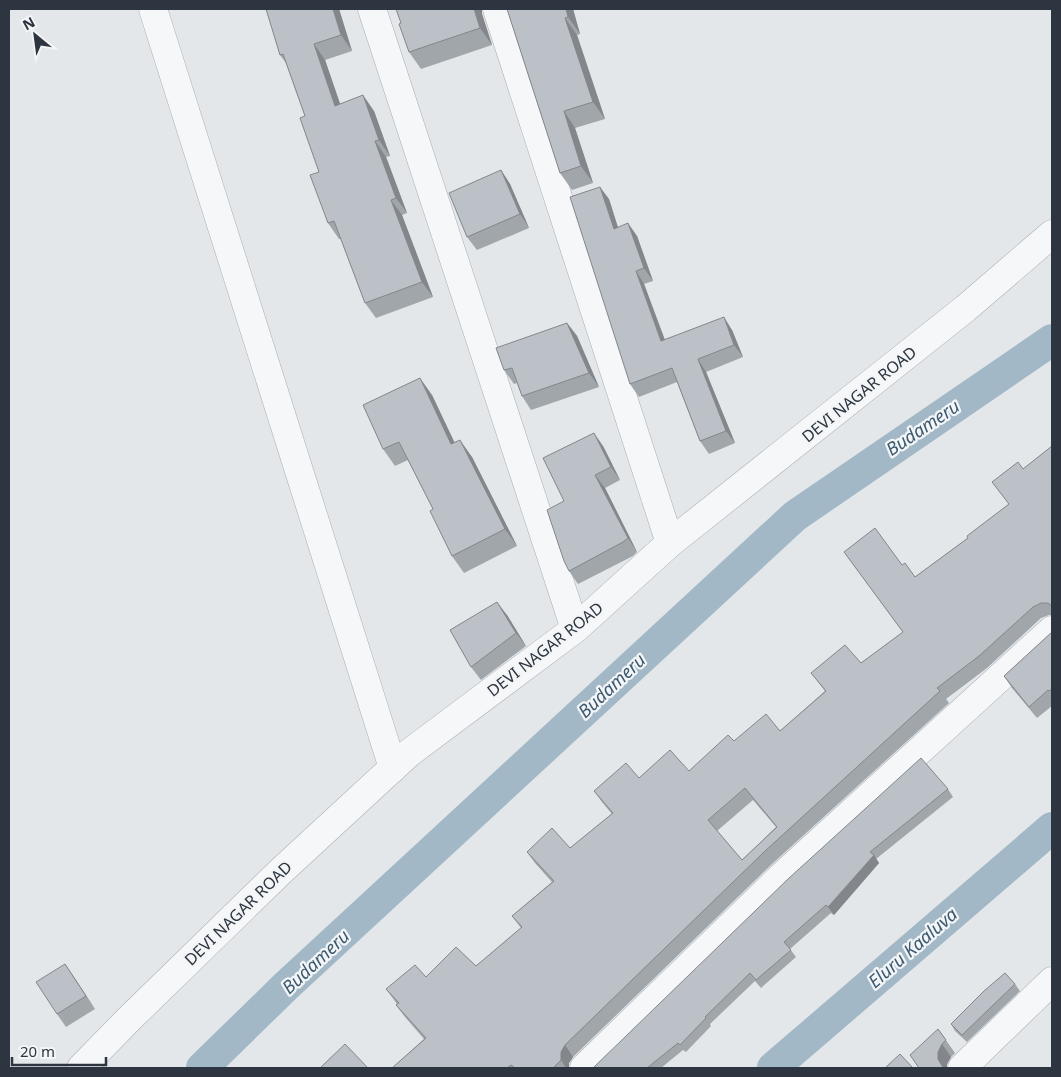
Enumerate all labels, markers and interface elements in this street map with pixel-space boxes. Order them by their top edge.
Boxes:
north arrow [10,10,60,60]
text: N [19,12,38,34]
street label: DEVI NAGAR ROAD [797,341,921,447]
water label: Budameru [881,394,964,461]
street label: DEVI NAGAR ROAD [482,597,608,701]
water label: Budameru [572,648,650,723]
street label: DEVI NAGAR ROAD [179,856,297,970]
water label: Eluru Kaaluva [863,902,962,993]
water label: Budameru [276,924,354,999]
scale bar [12,1034,106,1066]
text: 20 m [20,1041,55,1061]

